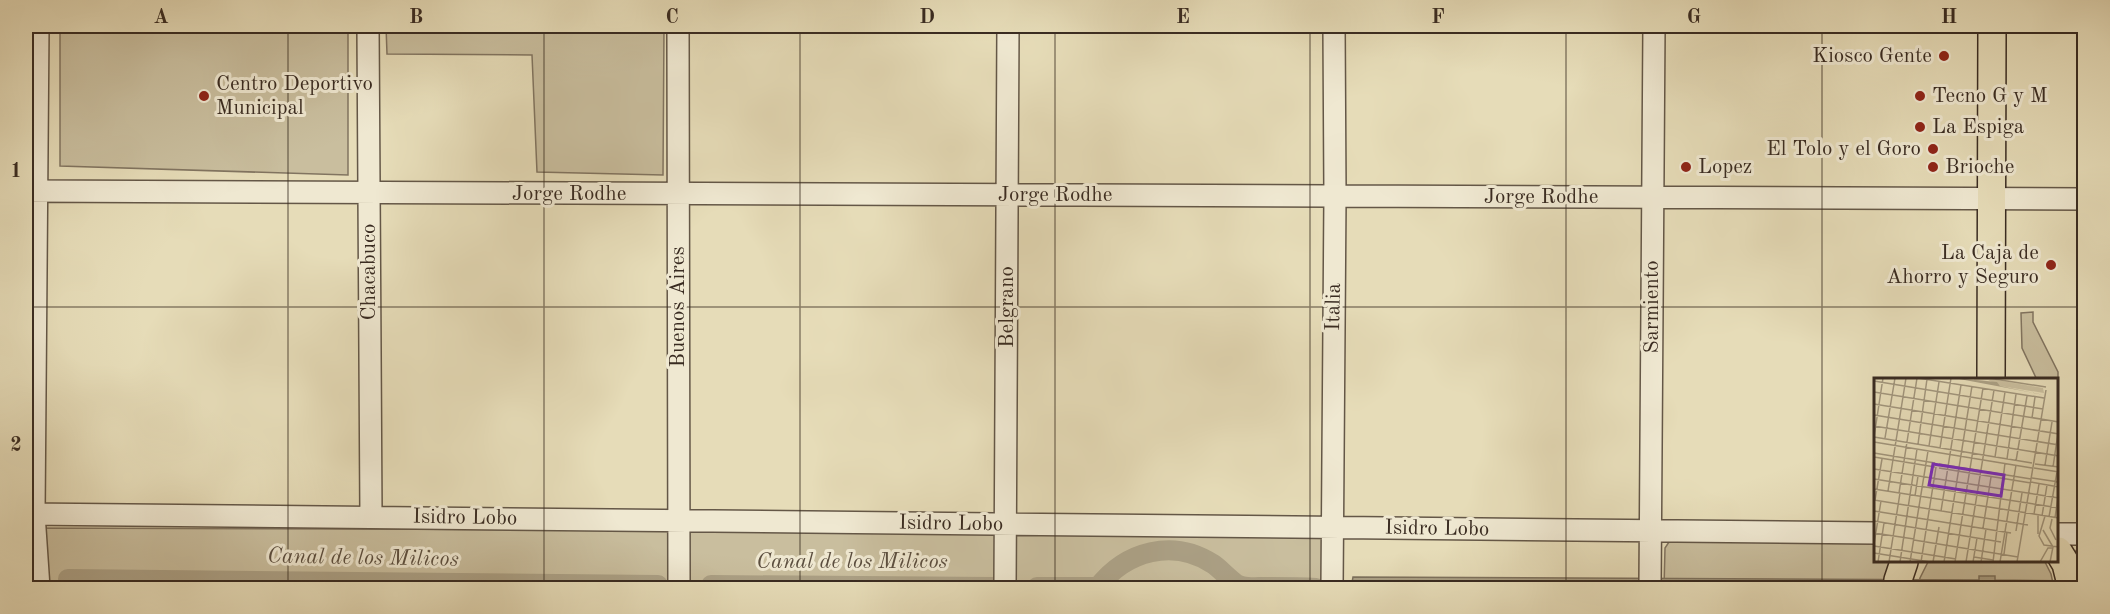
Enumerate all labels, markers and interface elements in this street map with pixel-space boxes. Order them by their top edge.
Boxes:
text: A [153,8,169,28]
text: B [409,8,423,28]
text: C [665,8,679,28]
text: D [919,8,935,28]
text: E [1176,8,1190,28]
text: F [1431,8,1445,28]
text: G [1687,8,1701,28]
text: H [1941,8,1957,28]
place label: Kiosco Gente [1812,46,1932,67]
marker: Kiosco Gente [1937,49,1951,63]
place label: Centro Deportivo Municipal [216,74,373,119]
place label: Tecno G y M [1932,86,2048,107]
marker: Centro Deportivo Municipal [197,89,211,103]
marker: Tecno G y M [1913,89,1927,103]
place label: La Espiga [1932,117,2024,138]
marker: La Espiga [1913,120,1927,134]
place label: El Tolo y el Goro [1766,139,1921,160]
marker: El Tolo y el Goro [1926,142,1940,156]
place label: Lopez [1698,157,1752,178]
place label: Brioche [1945,157,2014,178]
marker: Lopez [1679,160,1693,174]
marker: Brioche [1926,160,1940,174]
text: 1 [10,162,22,182]
street label: Jorge Rodhe [512,184,626,205]
street label: Jorge Rodhe [998,185,1112,206]
street label: Jorge Rodhe [1484,187,1598,208]
street label: Chacabuco [359,224,380,320]
place label: La Caja de Ahorro y Seguro [1886,243,2039,288]
street label: Buenos Aires [668,246,689,368]
marker: La Caja de Ahorro y Seguro [2044,258,2058,272]
street label: Sarmiento [1642,260,1663,354]
street label: Belgrano [997,266,1018,348]
street label: Italia [1323,283,1345,331]
inset map [1874,378,2059,563]
text: 2 [10,436,22,456]
street label: Isidro Lobo [413,507,517,529]
street label: Isidro Lobo [899,513,1003,535]
street label: Isidro Lobo [1385,518,1489,540]
water label: Canal de los Milicos [267,545,459,571]
water label: Canal de los Milicos [756,551,948,573]

